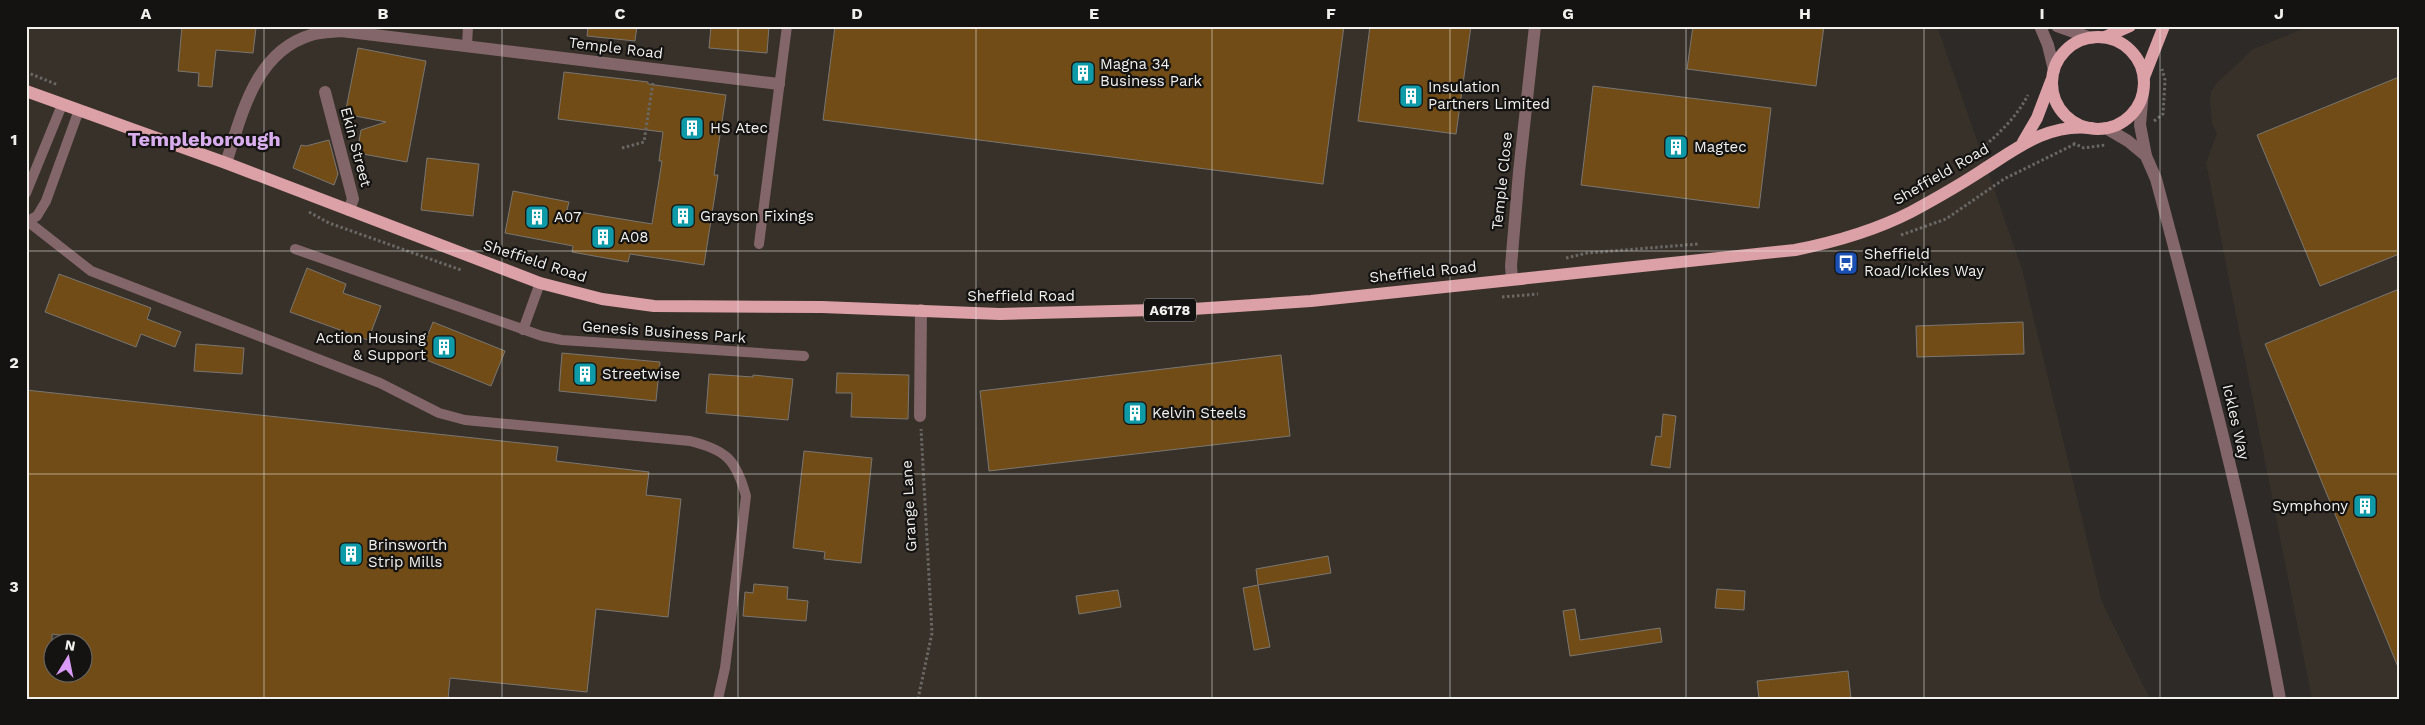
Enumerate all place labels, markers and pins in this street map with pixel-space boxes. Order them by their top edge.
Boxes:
place label: Magna 34 Business Park [1100,55,1203,90]
building icon: Magna 34 Business Park [1070,60,1096,86]
place label: Insulation Partners Limited [1428,78,1550,113]
building icon: Insulation Partners Limited [1398,83,1424,109]
building icon: HS Atec [679,115,705,141]
place label: HS Atec [710,119,768,137]
building icon: Magtec [1663,134,1689,160]
place label: Magtec [1694,138,1747,156]
building icon: Grayson Fixings [670,203,696,229]
building icon: A07 [524,204,550,230]
place label: Grayson Fixings [700,207,814,225]
place label: A07 [554,208,581,226]
building icon: A08 [590,224,616,250]
place label: A08 [620,228,648,246]
place label: Sheffield Road/Ickles Way [1864,245,1984,280]
bus stop icon: Sheffield Road/Ickles Way [1833,250,1859,276]
place label: Action Housing & Support [316,329,427,364]
building icon: Action Housing & Support [431,334,457,360]
building icon: Streetwise [572,361,598,387]
place label: Streetwise [602,365,680,383]
building icon: Kelvin Steels [1122,400,1148,426]
place label: Kelvin Steels [1152,404,1246,422]
building icon: Symphony [2352,493,2378,519]
place label: Symphony [2272,497,2348,515]
place label: Brinsworth Strip Mills [368,536,447,571]
building icon: Brinsworth Strip Mills [338,541,364,567]

